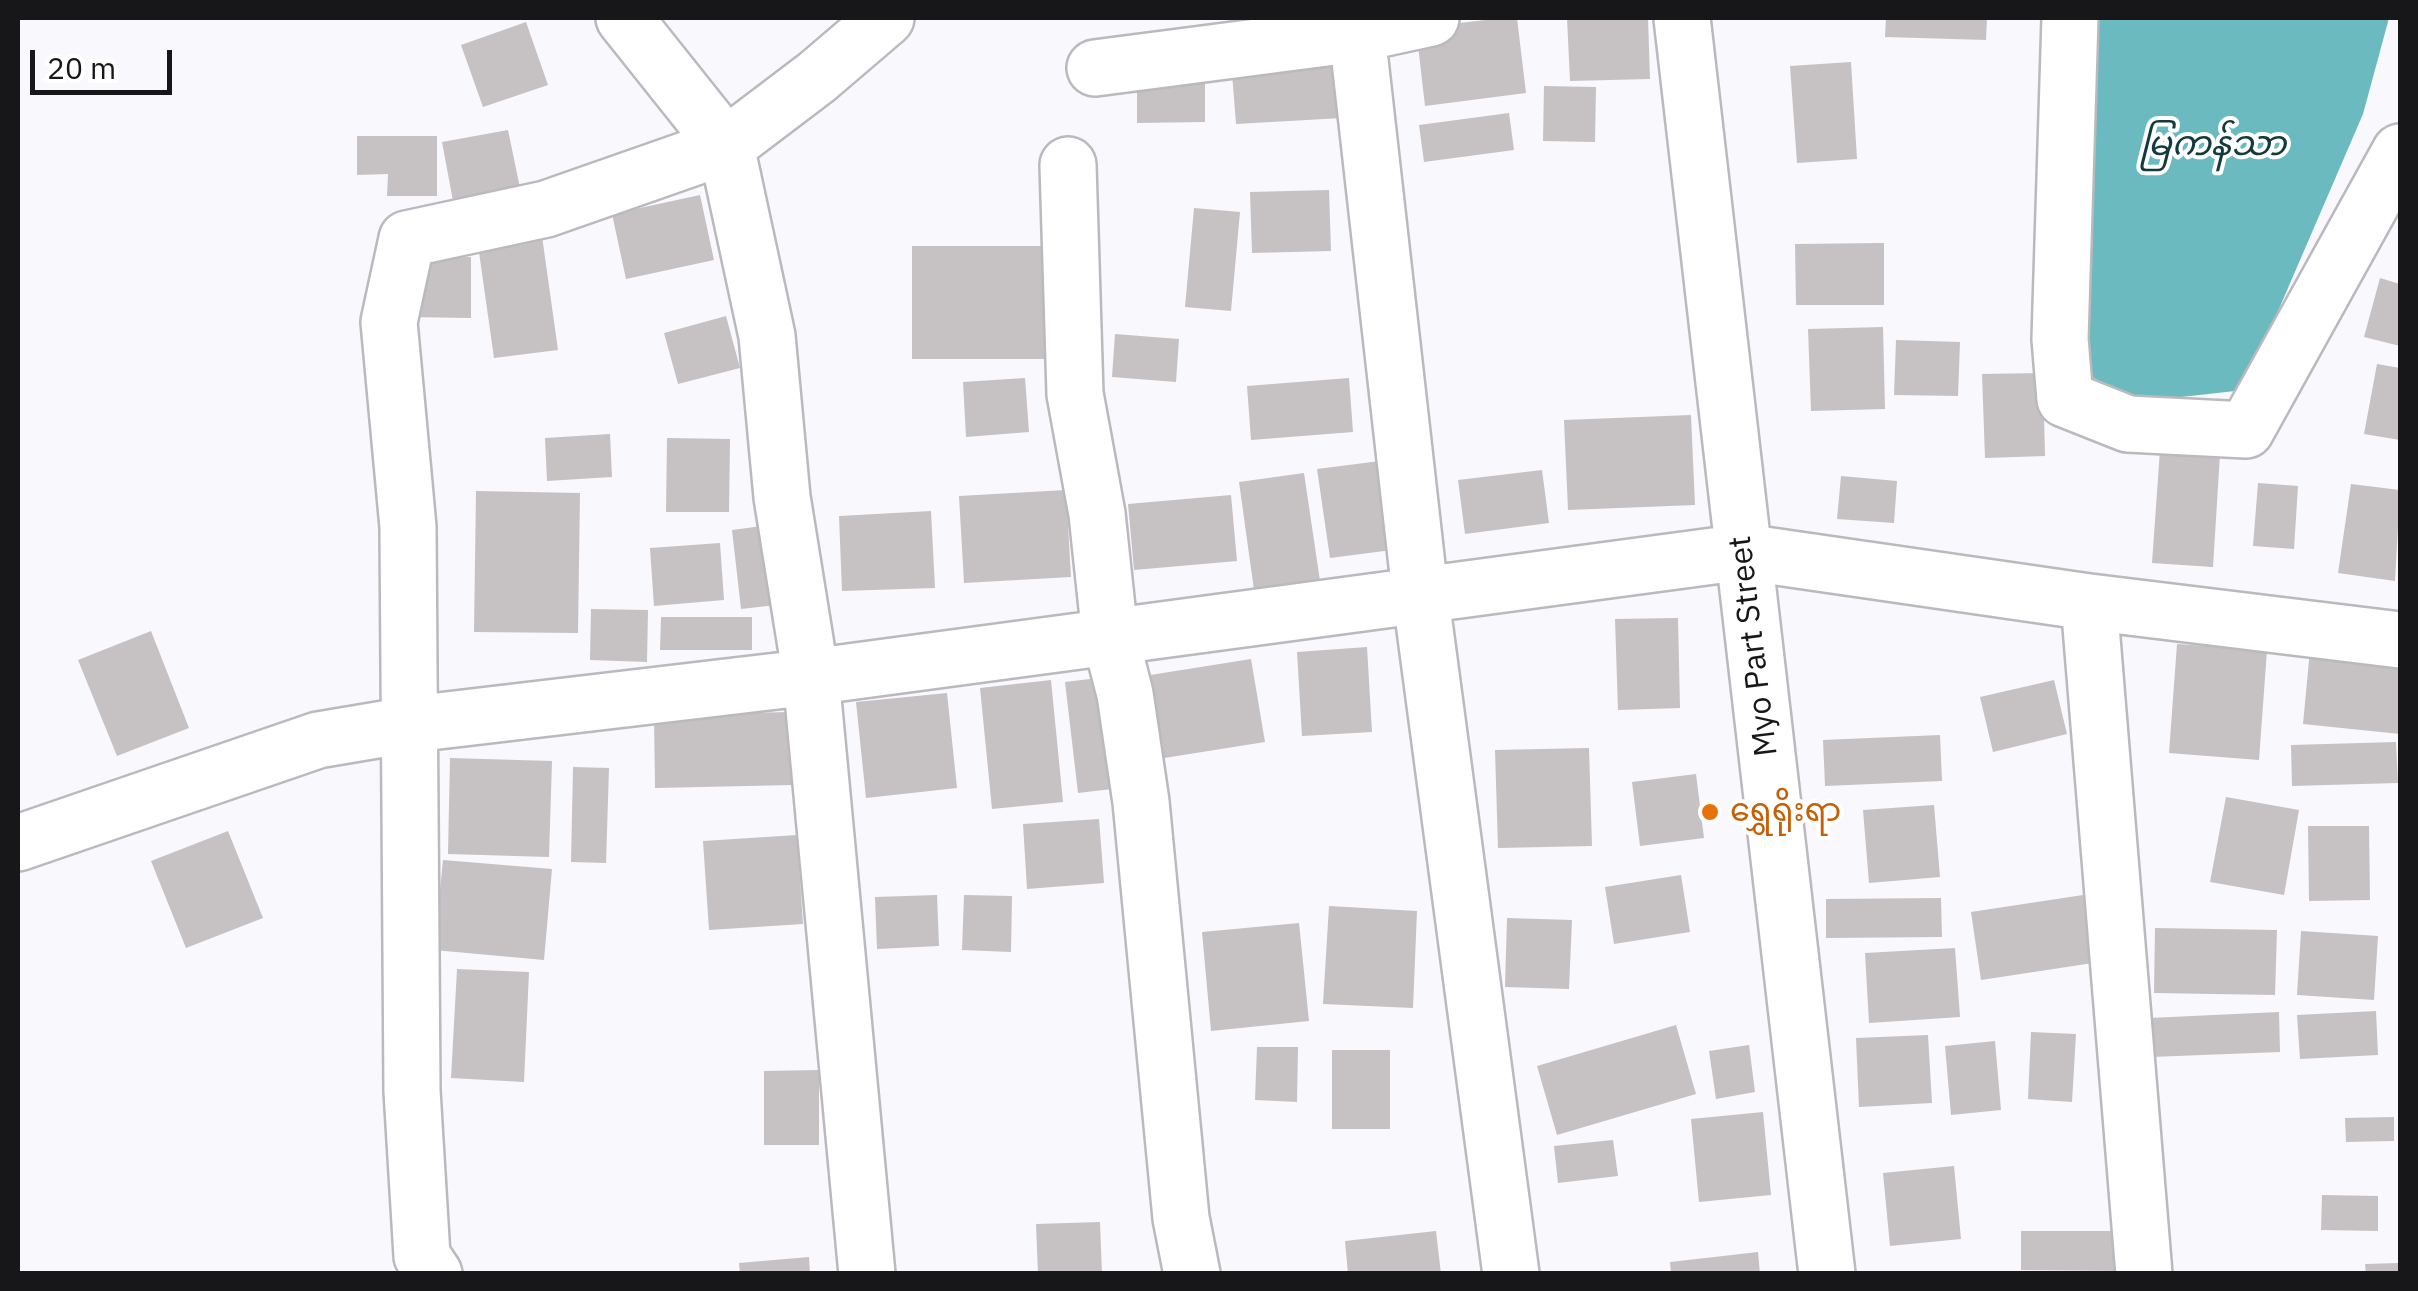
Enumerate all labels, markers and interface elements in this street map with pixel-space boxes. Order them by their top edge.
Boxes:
scale bar [35,30,178,92]
text: 20 m [47,48,116,87]
water label: မြကန်သာ [2140,124,2286,166]
street label: Myo Part Street [1721,534,1787,758]
place label: ရွှေရိုးရာ [1730,793,1841,831]
marker: ရွှေရိုးရာ [1699,801,1721,823]

